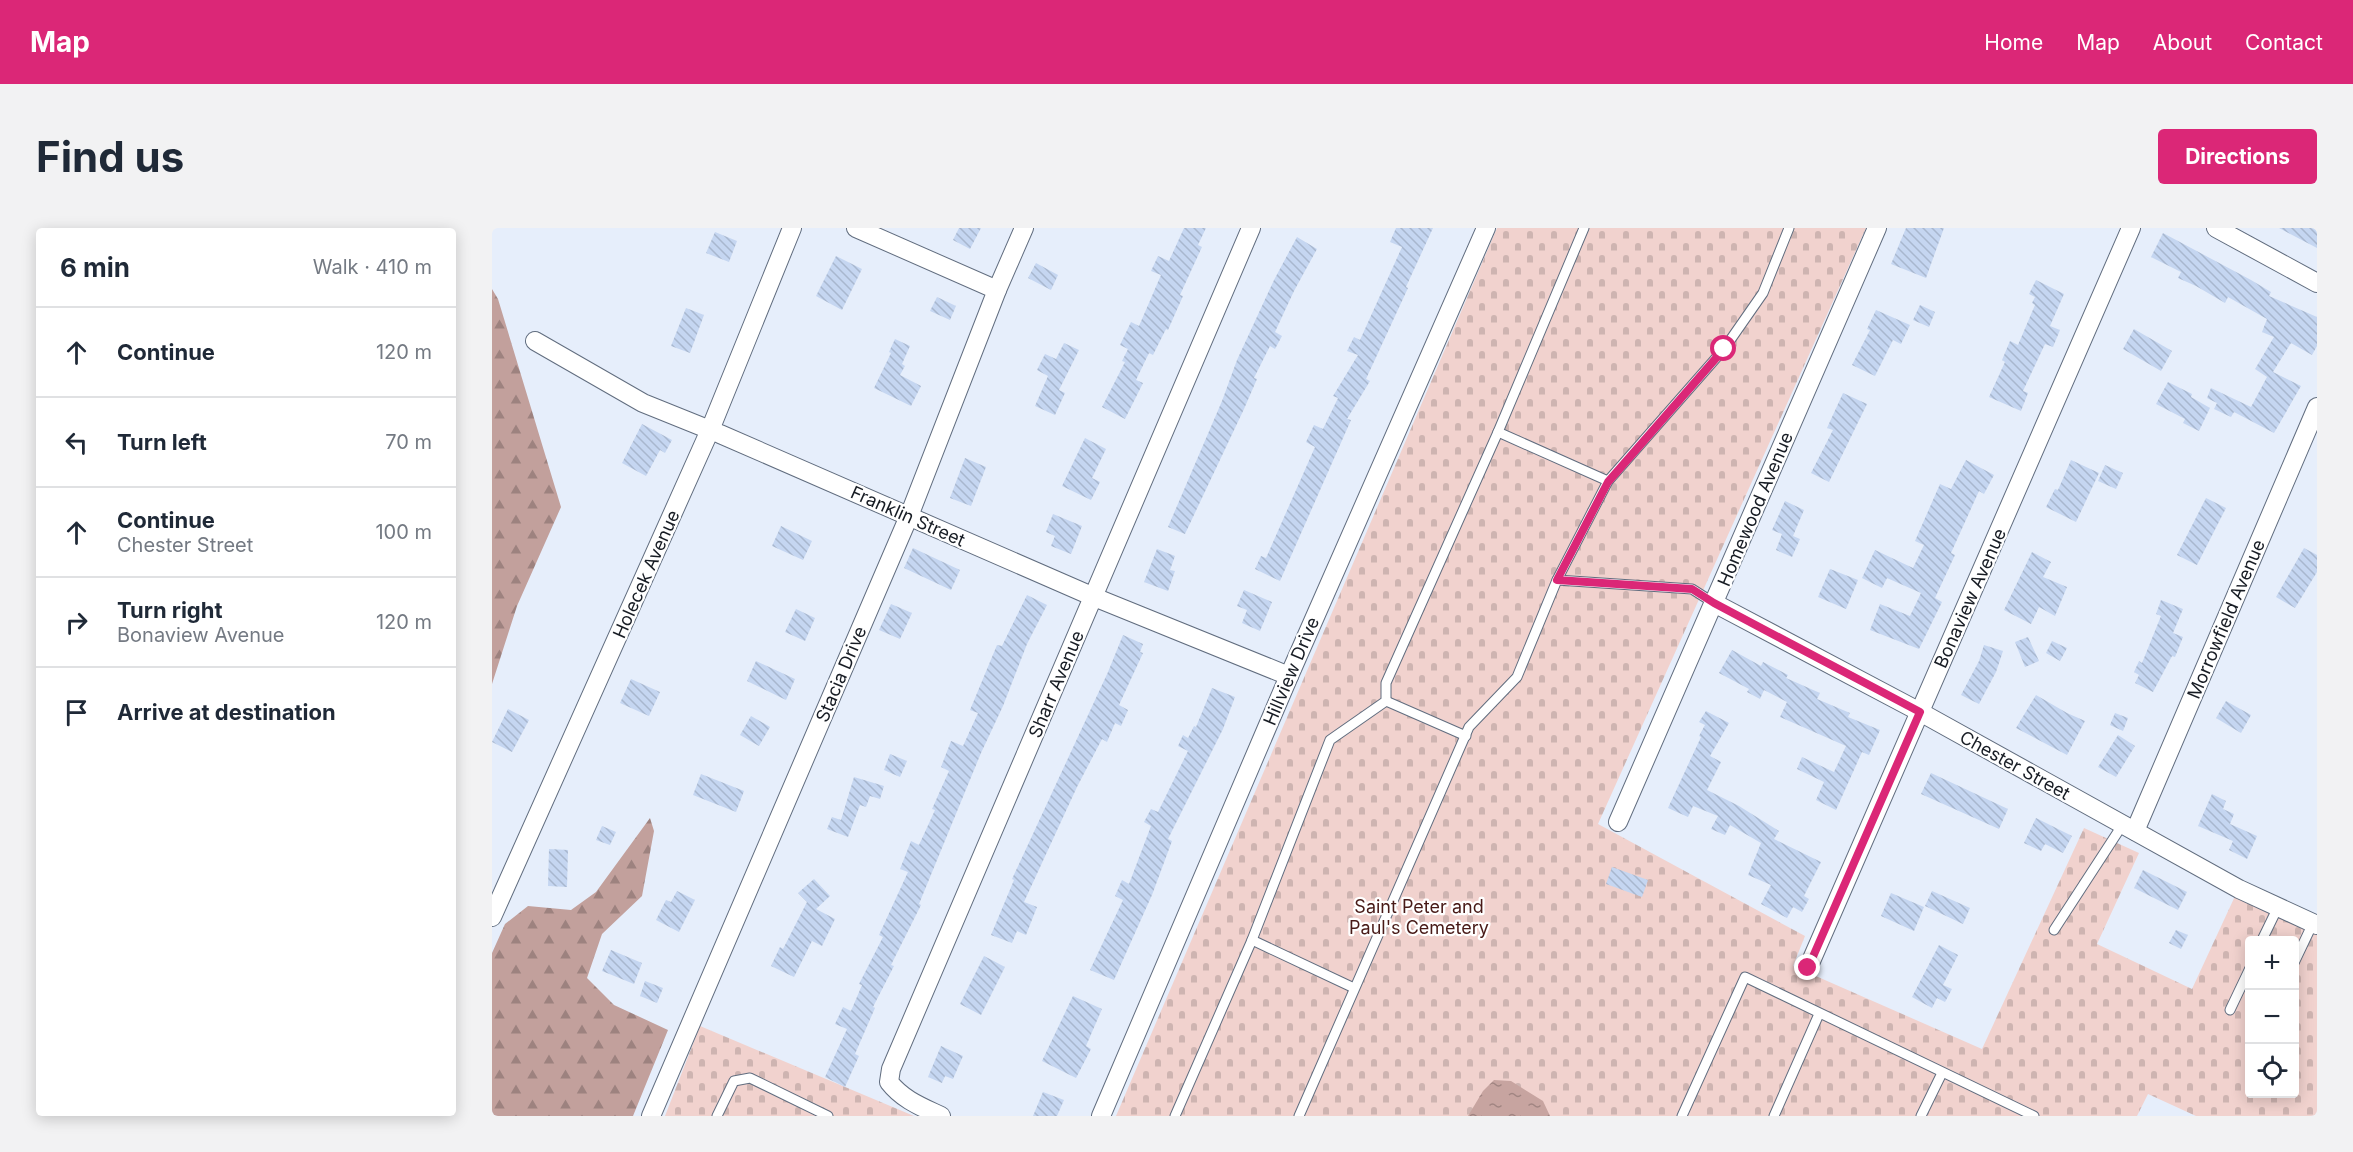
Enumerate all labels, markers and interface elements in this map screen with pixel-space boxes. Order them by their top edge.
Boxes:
text: Map [30,25,90,59]
text: Home [1984,30,2043,55]
text: Map [2076,30,2120,55]
text: About [2153,30,2212,55]
text: Contact [2245,30,2323,55]
button: Directions [2158,129,2317,184]
text: Find us [36,131,184,182]
text: 6 min [60,252,130,283]
text: Walk · 410 m [313,255,432,279]
route start [1710,335,1736,361]
icon: ahead [60,336,93,369]
text: Continue [117,339,215,365]
text: 120 m [376,340,432,364]
icon: left [60,426,93,459]
text: Turn left [117,429,207,455]
street label: Homewood Avenue [1713,429,1797,589]
text: 70 m [385,430,432,454]
street label: Franklin Street [848,481,968,551]
text: Continue [117,507,215,533]
street label: Holecek Avenue [608,507,684,641]
icon: ahead [60,516,93,549]
text: 100 m [375,520,432,544]
street label: Bonaview Avenue [1930,525,2010,671]
text: Chester Street [117,533,253,557]
street label: Morrowfield Avenue [2183,536,2269,702]
text: Turn right [117,597,223,623]
icon: right [60,606,93,639]
text: 120 m [376,610,432,634]
street label: Hillview Drive [1259,614,1323,728]
text: Bonaview Avenue [117,623,284,647]
street label: Stacia Drive [811,623,871,725]
street label: Sharr Avenue [1024,627,1088,741]
icon: arrive [60,696,93,729]
text: Arrive at destination [117,699,336,725]
street label: Chester Street [1956,726,2074,804]
park label: Saint Peter and Paul's Cemetery [1349,896,1489,938]
map controls [2245,936,2299,1098]
button: + [2245,936,2299,990]
route end [1794,954,1820,980]
button: − [2245,990,2299,1044]
button: locate [2245,1044,2299,1098]

